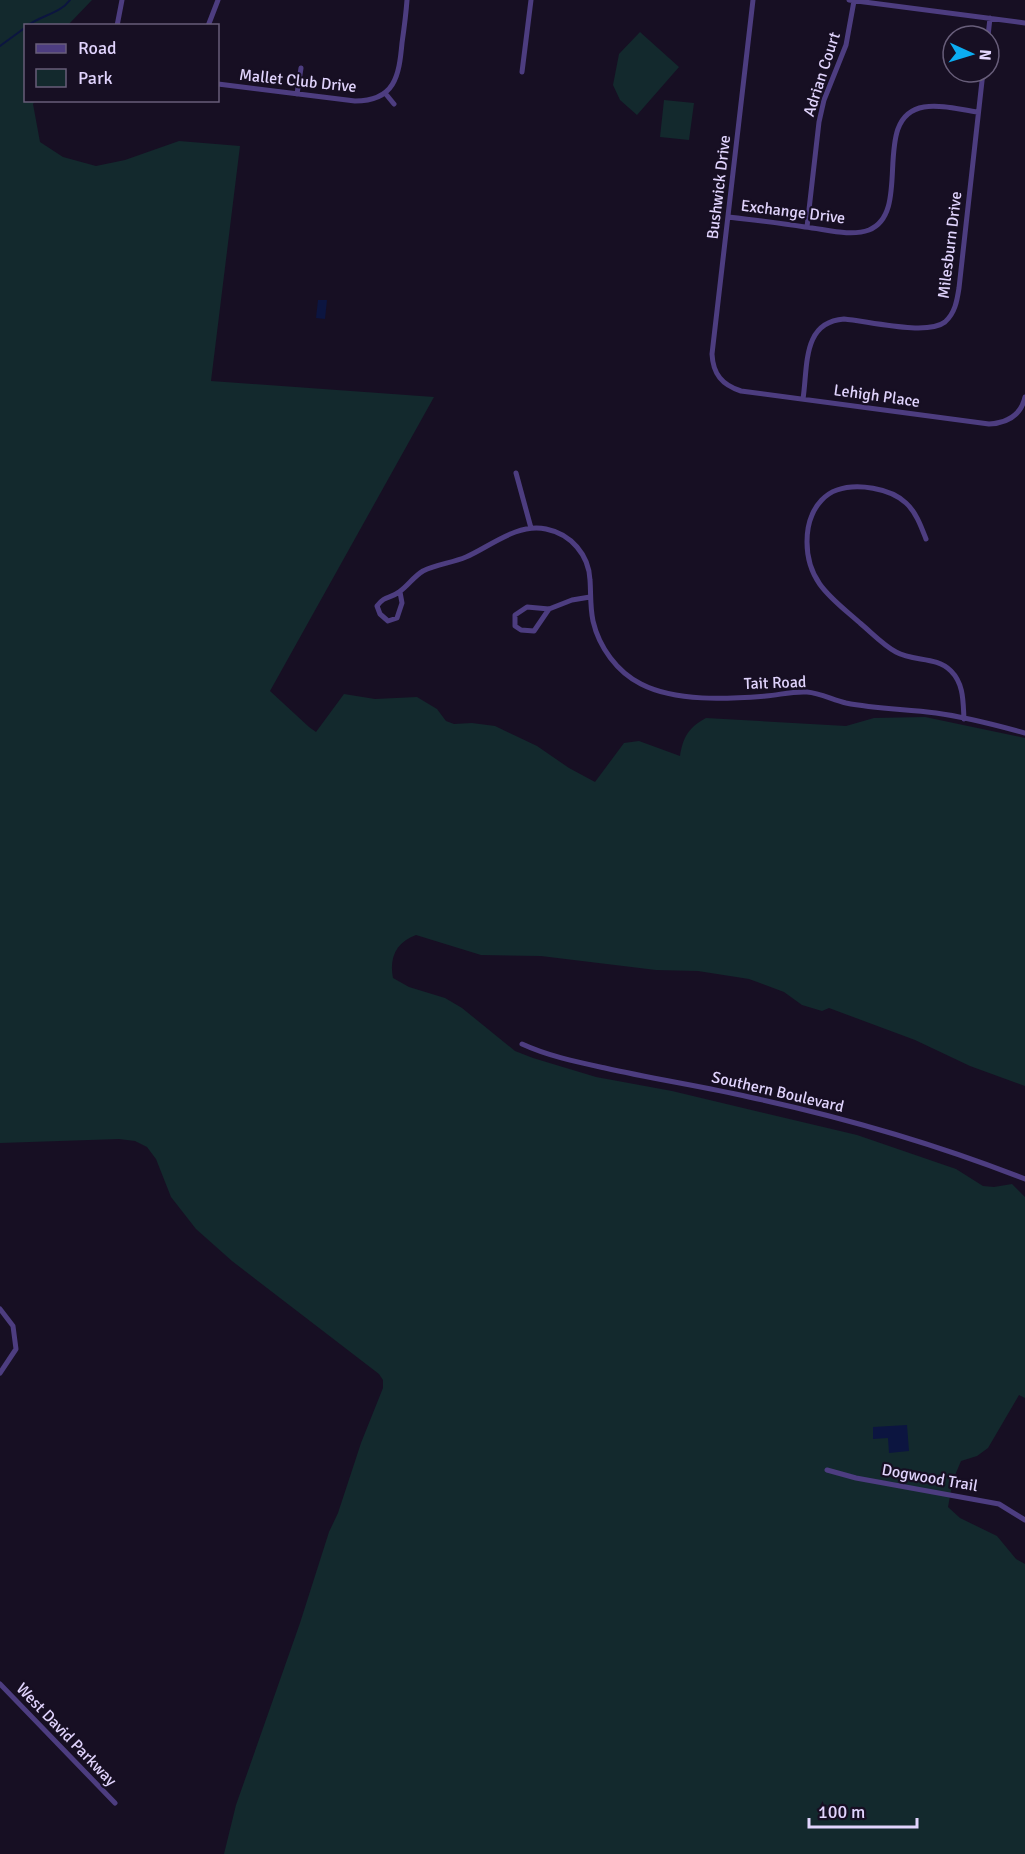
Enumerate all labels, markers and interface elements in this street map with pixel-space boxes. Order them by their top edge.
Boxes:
legend [24,24,219,102]
north arrow [941,24,1001,84]
street label: Adrian Court [799,29,845,119]
text: Road [78,37,117,59]
text: N [975,49,995,61]
street label: Mallet Club Drive [238,65,358,97]
text: Park [78,67,113,89]
street label: Bushwick Drive [703,134,735,240]
street label: Milesburn Drive [933,190,966,300]
street label: Exchange Drive [740,196,846,228]
street label: Lehigh Place [832,380,921,412]
street label: Tait Road [743,672,807,694]
street label: Southern Boulevard [710,1067,846,1117]
street label: Dogwood Trail [880,1460,980,1496]
street label: West David Parkway [12,1679,121,1791]
scale bar [809,1791,917,1829]
text: 100 m [818,1801,865,1823]

